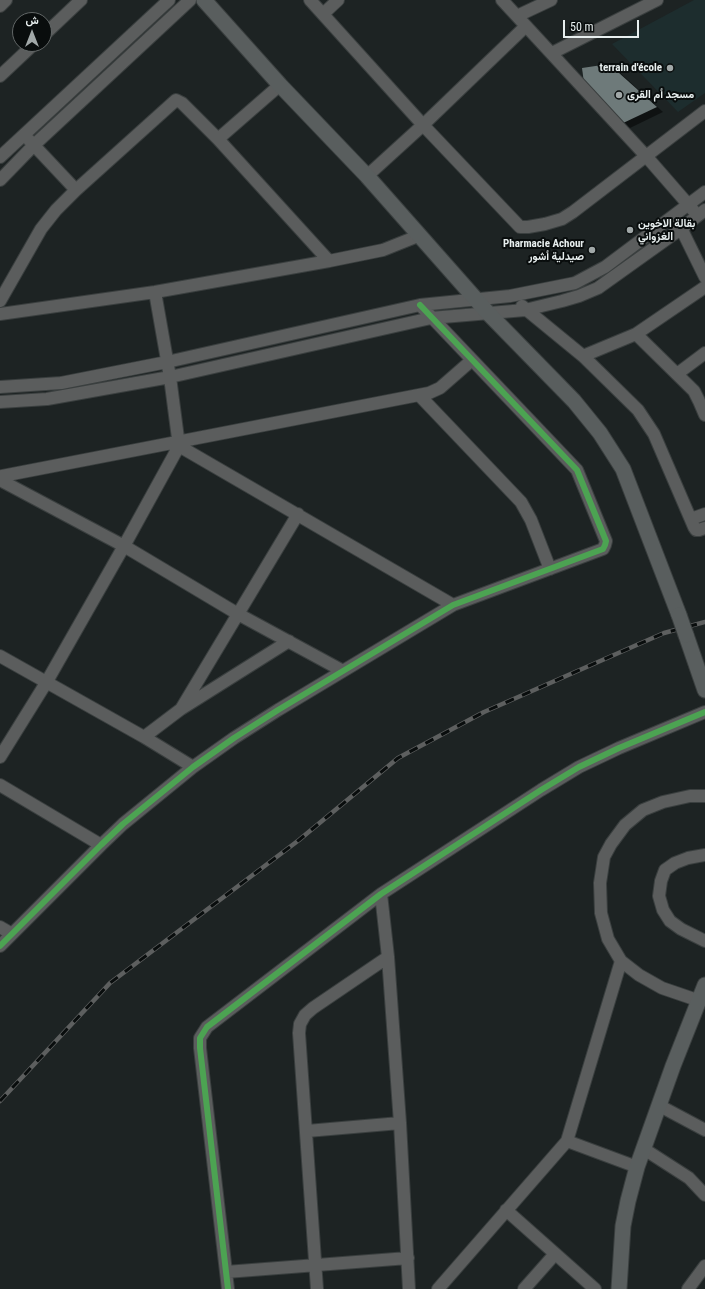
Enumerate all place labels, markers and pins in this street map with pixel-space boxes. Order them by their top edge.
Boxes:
place label: terrain d'école [600,61,662,75]
marker: terrain d'école [665,63,675,73]
place label: مسجد أم القرى [627,88,694,102]
marker: مسجد أم القرى [614,90,624,100]
place label: بقالة الاخوين الغزواني [638,217,695,243]
marker: بقالة الاخوين الغزواني [625,225,635,235]
place label: Pharmacie Achour صيدلية أشور [503,237,584,263]
marker: Pharmacie Achour صيدلية أشور [587,245,597,255]

